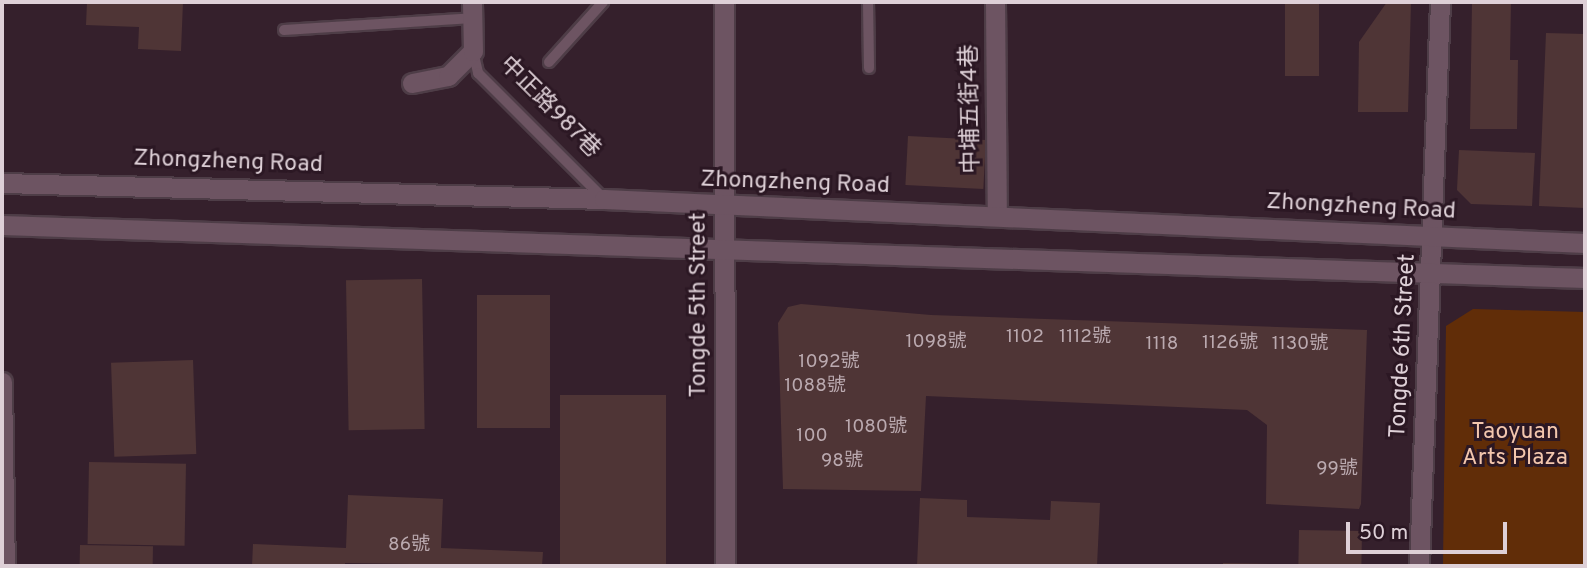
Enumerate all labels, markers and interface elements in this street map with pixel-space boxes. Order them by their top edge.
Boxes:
street label: 中埔五街4巷 [957,44,987,174]
street label: 中正路987巷 [493,52,605,164]
street label: Zhongzheng Road [133,146,323,180]
street label: Zhongzheng Road [700,167,890,201]
street label: Zhongzheng Road [1266,189,1456,227]
street label: Tongde 5th Street [686,212,714,398]
street label: Tongde 6th Street [1385,253,1423,439]
house number: 1102 [1006,327,1044,349]
house number: 1112號 [1059,327,1111,349]
house number: 1098號 [905,332,967,354]
house number: 1126號 [1202,333,1258,355]
house number: 1118 [1146,334,1178,356]
house number: 1130號 [1272,334,1328,356]
house number: 1092號 [798,352,860,374]
house number: 1088號 [784,376,846,398]
house number: 1080號 [845,417,907,439]
park label: Taoyuan Arts Plaza [1462,419,1568,473]
house number: 100 [796,426,828,448]
house number: 98號 [821,451,863,473]
house number: 99號 [1316,459,1358,481]
scale bar [1349,508,1510,552]
text: 50 m [1359,520,1408,547]
house number: 86號 [388,535,430,557]

